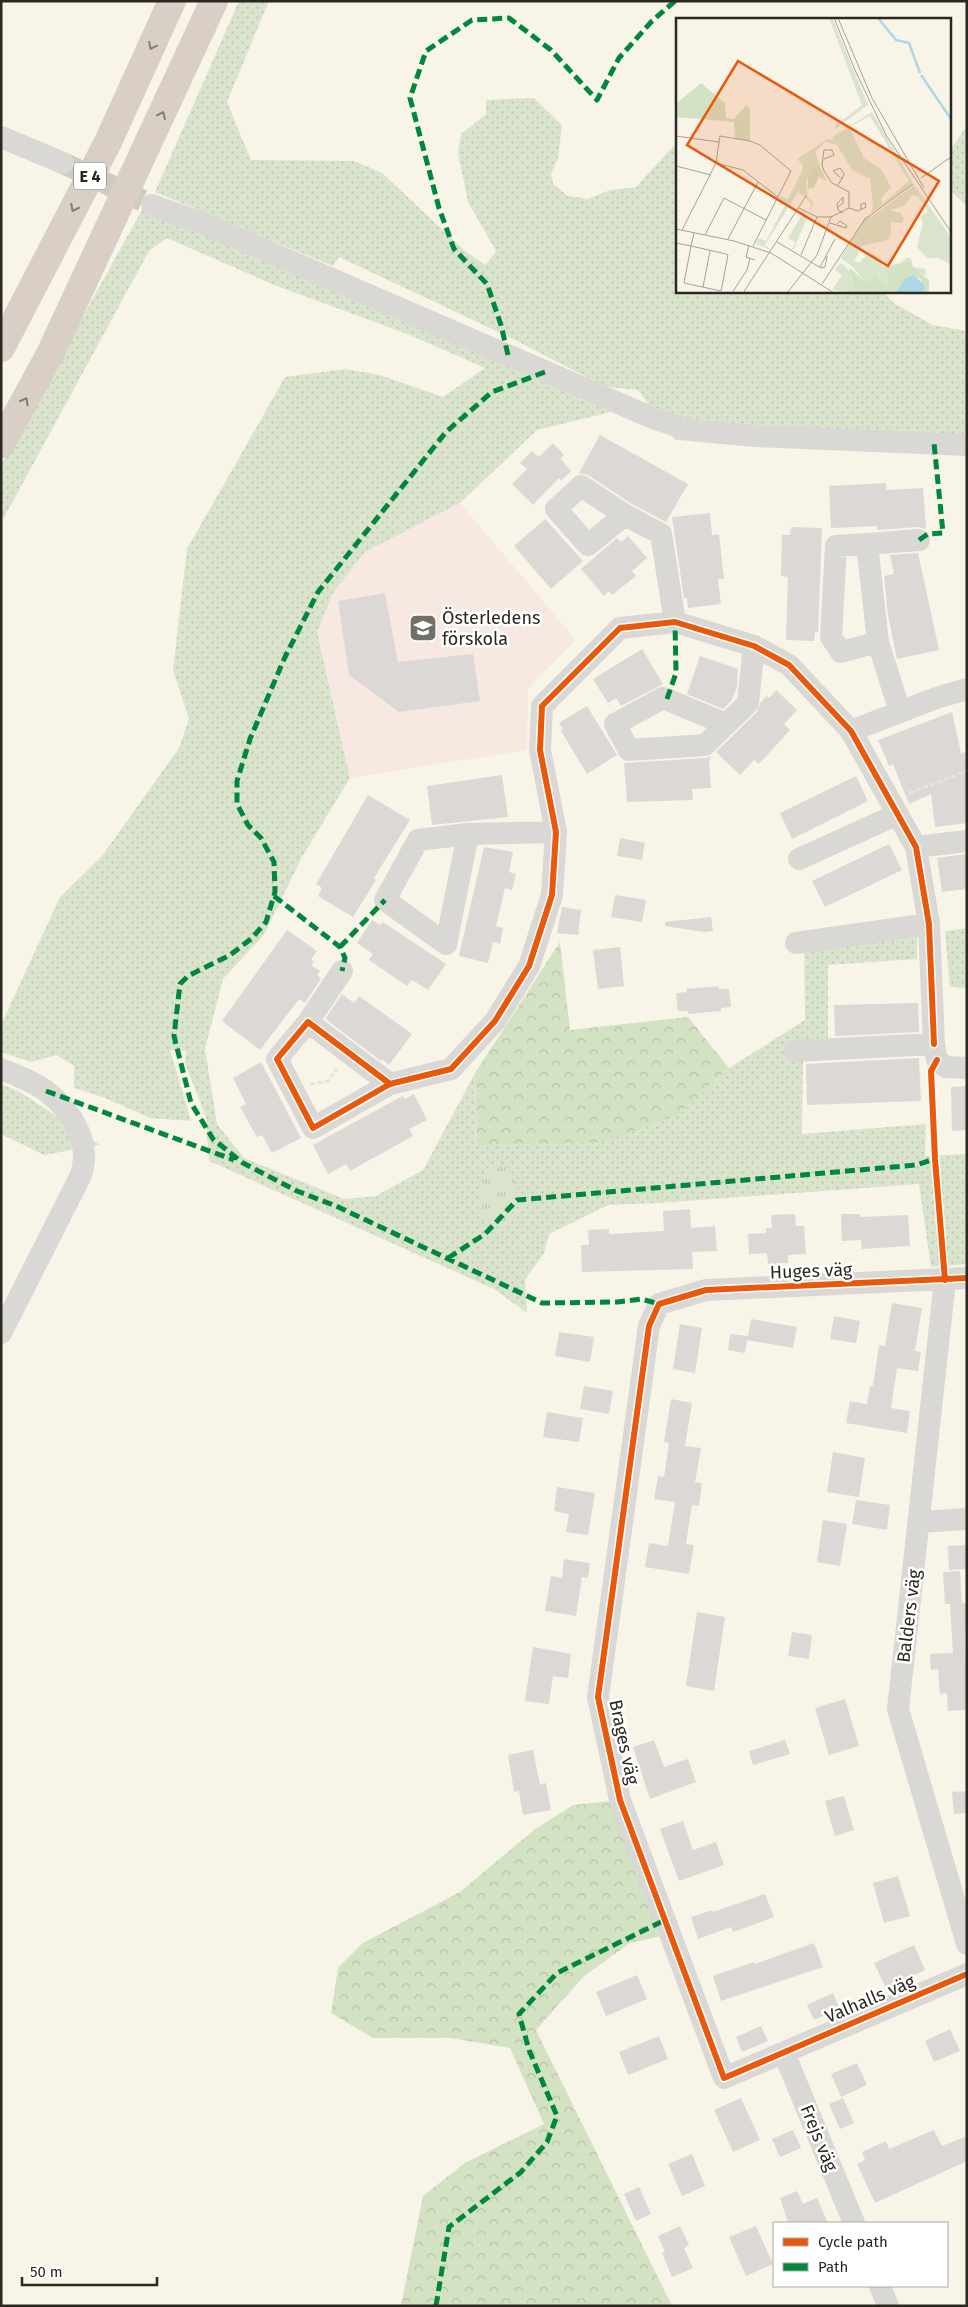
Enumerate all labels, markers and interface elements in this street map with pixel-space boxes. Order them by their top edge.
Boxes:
inset map [676,18,950,292]
one-way arrow [147,41,158,50]
one-way arrow [156,111,167,120]
road number: E 4 [74,162,106,190]
one-way arrow [70,202,80,211]
one-way arrow [18,397,28,406]
place label: Österledens förskola [442,607,540,650]
school or university icon: Österledens förskola [408,613,438,643]
street label: Huges väg [769,1259,853,1283]
street label: Balders väg [892,1568,926,1664]
street label: Brages väg [604,1697,644,1787]
street label: Valhalls väg [822,1970,919,2028]
street label: Frejs väg [796,2101,843,2175]
legend [773,2222,948,2287]
text: Cycle path [818,2233,888,2251]
scale bar [22,2254,158,2286]
text: Path [818,2258,848,2276]
text: 50 m [30,2263,63,2281]

